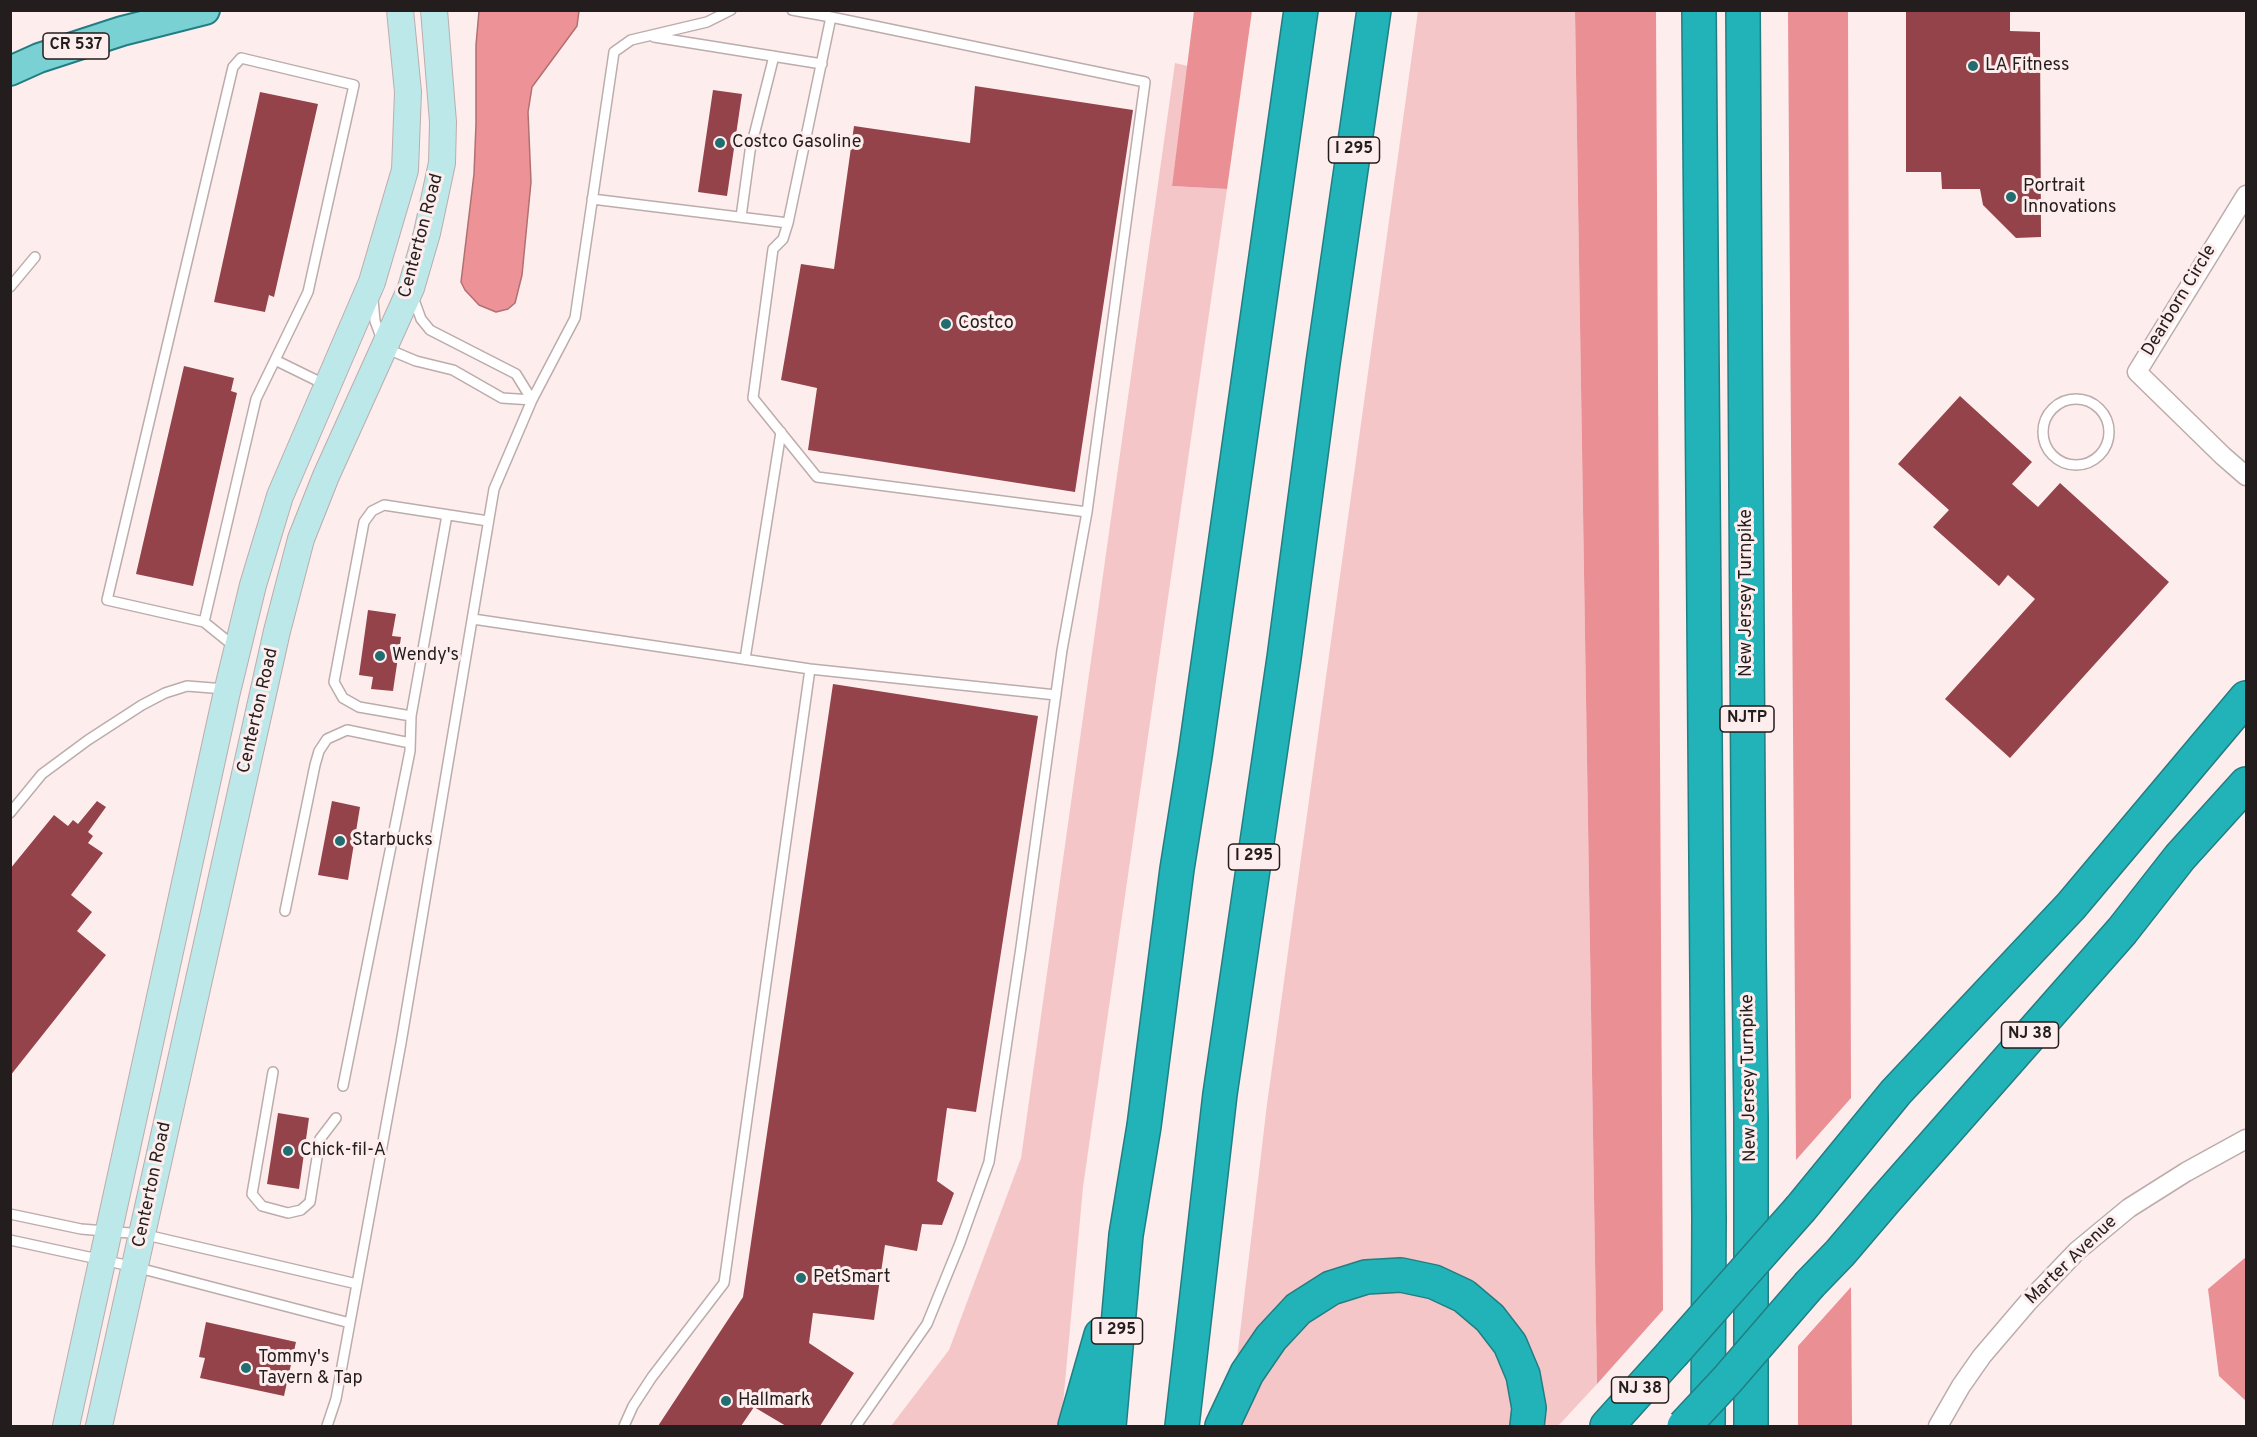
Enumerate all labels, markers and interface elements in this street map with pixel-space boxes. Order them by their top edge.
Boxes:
road number: CR 537 [43,33,109,59]
place label: LA Fitness [1985,55,2069,77]
marker: LA Fitness [1966,59,1980,73]
place label: Costco Gasoline [732,132,861,154]
marker: Costco Gasoline [713,136,727,150]
road number: I 295 [1328,137,1380,163]
street label: Centerton Road [395,171,449,301]
place label: Portrait Innovations [2023,176,2116,219]
marker: Portrait Innovations [2004,190,2018,204]
street label: Dearborn Circle [2138,241,2222,361]
place label: Costco [958,313,1014,335]
marker: Costco [939,317,953,331]
street label: New Jersey Turnpike [1736,509,1758,677]
place label: Wendy's [392,645,459,667]
street label: Centerton Road [234,646,284,776]
marker: Wendy's [373,649,387,663]
road number: NJTP [1720,706,1774,732]
place label: Starbucks [352,830,433,852]
marker: Starbucks [333,834,347,848]
road number: I 295 [1228,844,1280,870]
street label: New Jersey Turnpike [1738,994,1762,1162]
road number: NJ 38 [2002,1022,2058,1048]
street label: Centerton Road [129,1120,177,1250]
place label: Chick-fil-A [300,1140,386,1162]
marker: Chick-fil-A [281,1144,295,1158]
street label: Marter Avenue [2022,1212,2122,1310]
place label: PetSmart [813,1267,891,1289]
marker: PetSmart [794,1271,808,1285]
road number: I 295 [1092,1318,1142,1344]
place label: Tommy's Tavern & Tap [258,1347,363,1390]
marker: Tommy's Tavern & Tap [239,1361,253,1375]
road number: NJ 38 [1612,1377,1668,1403]
place label: Hallmark [738,1390,810,1412]
marker: Hallmark [719,1394,733,1408]

